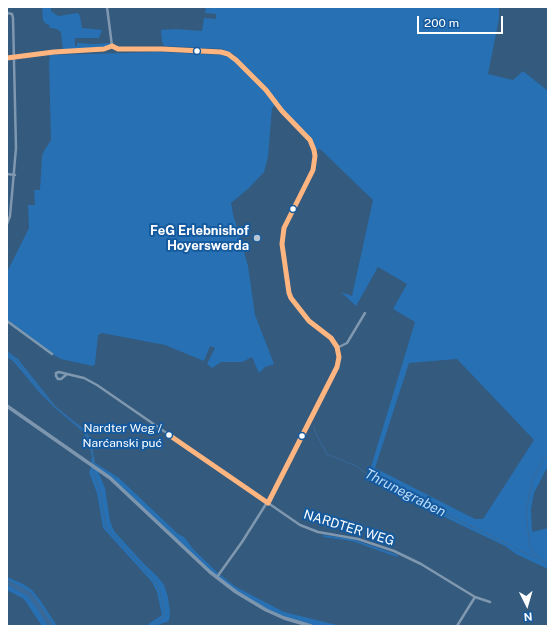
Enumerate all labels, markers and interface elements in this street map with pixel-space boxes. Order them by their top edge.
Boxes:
scale bar [419,8,505,34]
text: 200 m [424,16,459,30]
unlabelled marker [192,46,202,56]
unlabelled marker [288,204,298,214]
place label: FeG Erlebnishof Hoyerswerda [150,223,249,254]
marker: FeG Erlebnishof Hoyerswerda [252,233,262,243]
place label: Nardter Weg / Narćanski puć [83,421,162,449]
marker: Nardter Weg / Narćanski puć [164,430,174,440]
unlabelled marker [297,431,307,441]
water label: Thrunegraben [362,465,448,521]
street label: NARDTER WEG [302,507,396,549]
north arrow [507,585,547,625]
text: N [523,611,533,623]

